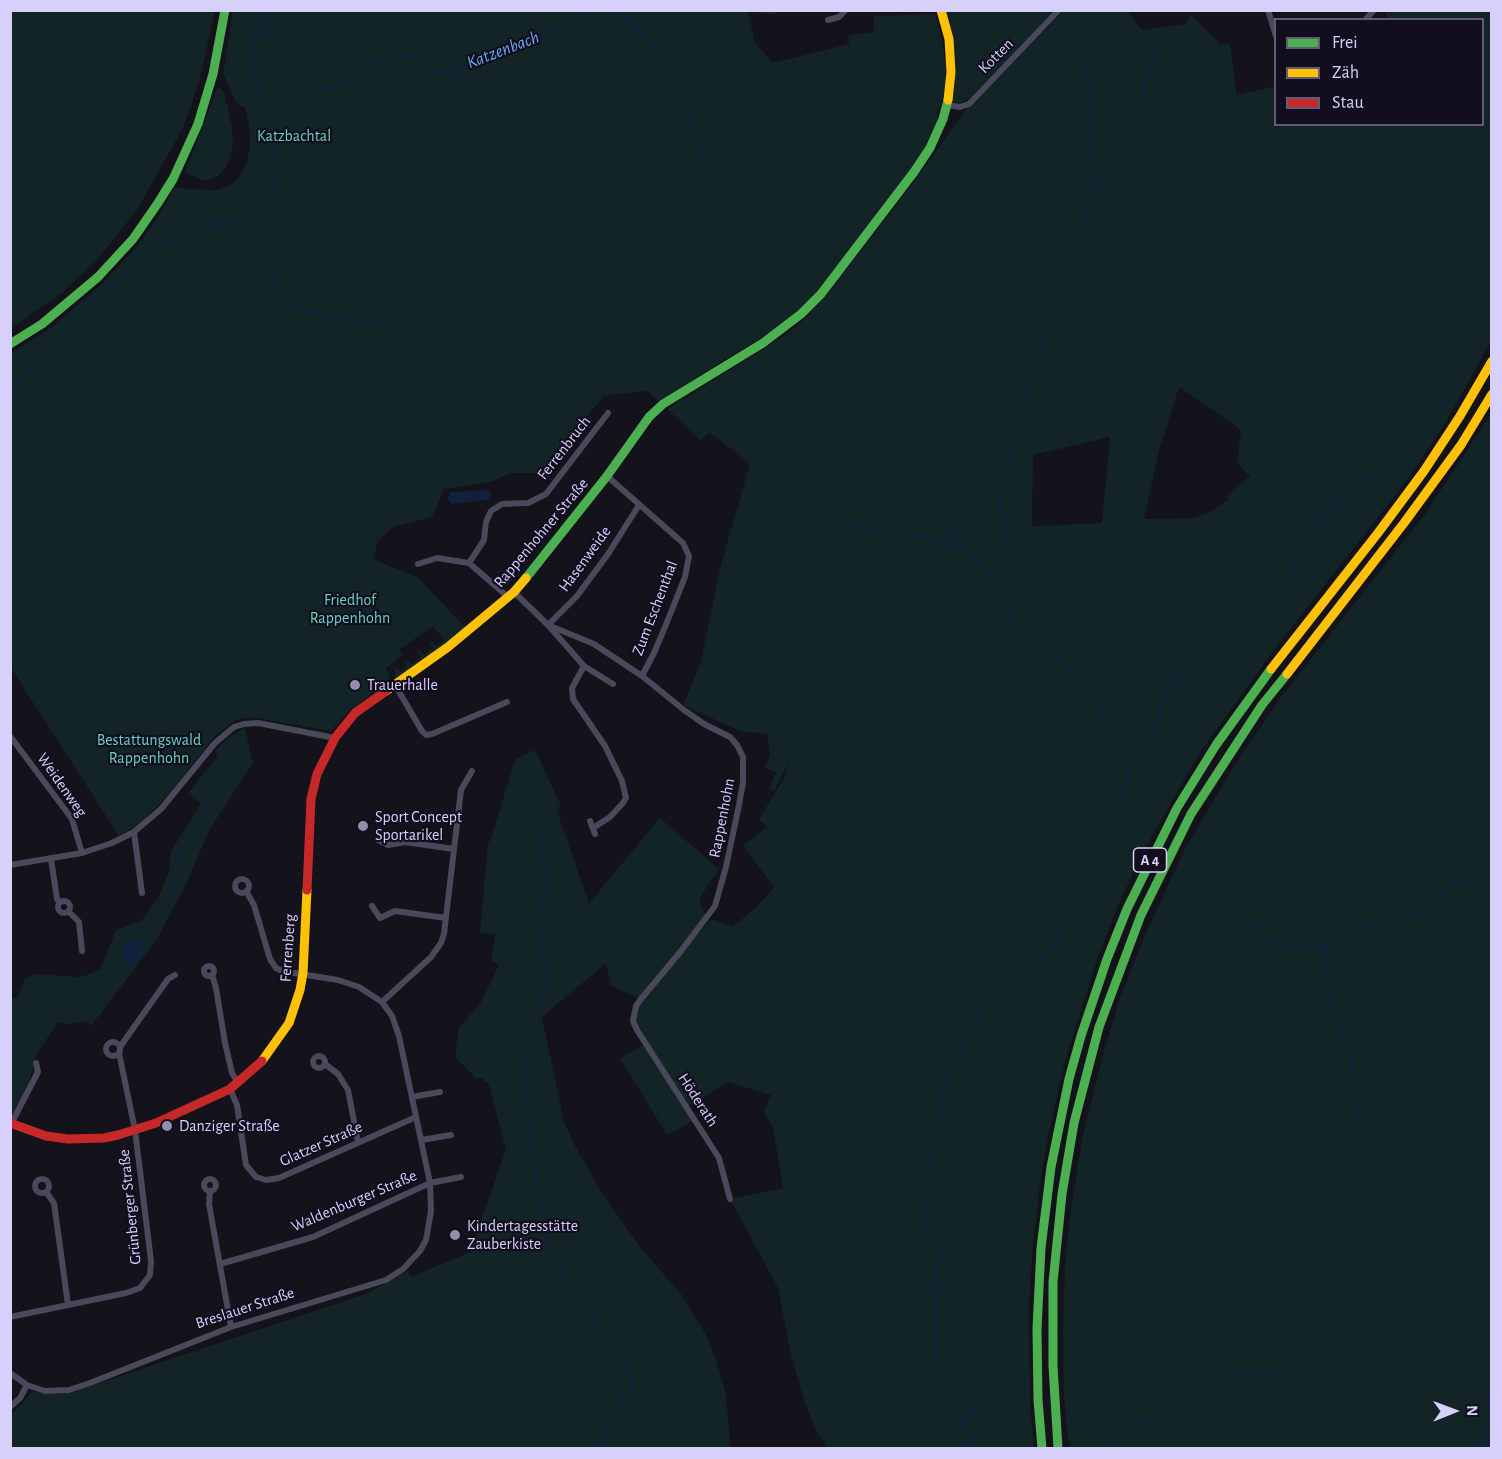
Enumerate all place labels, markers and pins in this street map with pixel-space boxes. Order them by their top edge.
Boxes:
place label: Trauerhalle [367,675,438,695]
marker: Trauerhalle [348,678,362,692]
place label: Sport Concept Sportarikel [375,807,462,845]
marker: Sport Concept Sportarikel [356,819,370,833]
place label: Danziger Straße [179,1116,280,1136]
marker: Danziger Straße [160,1119,174,1133]
place label: Kindertagesstätte Zauberkiste [467,1216,578,1254]
marker: Kindertagesstätte Zauberkiste [448,1228,462,1242]

